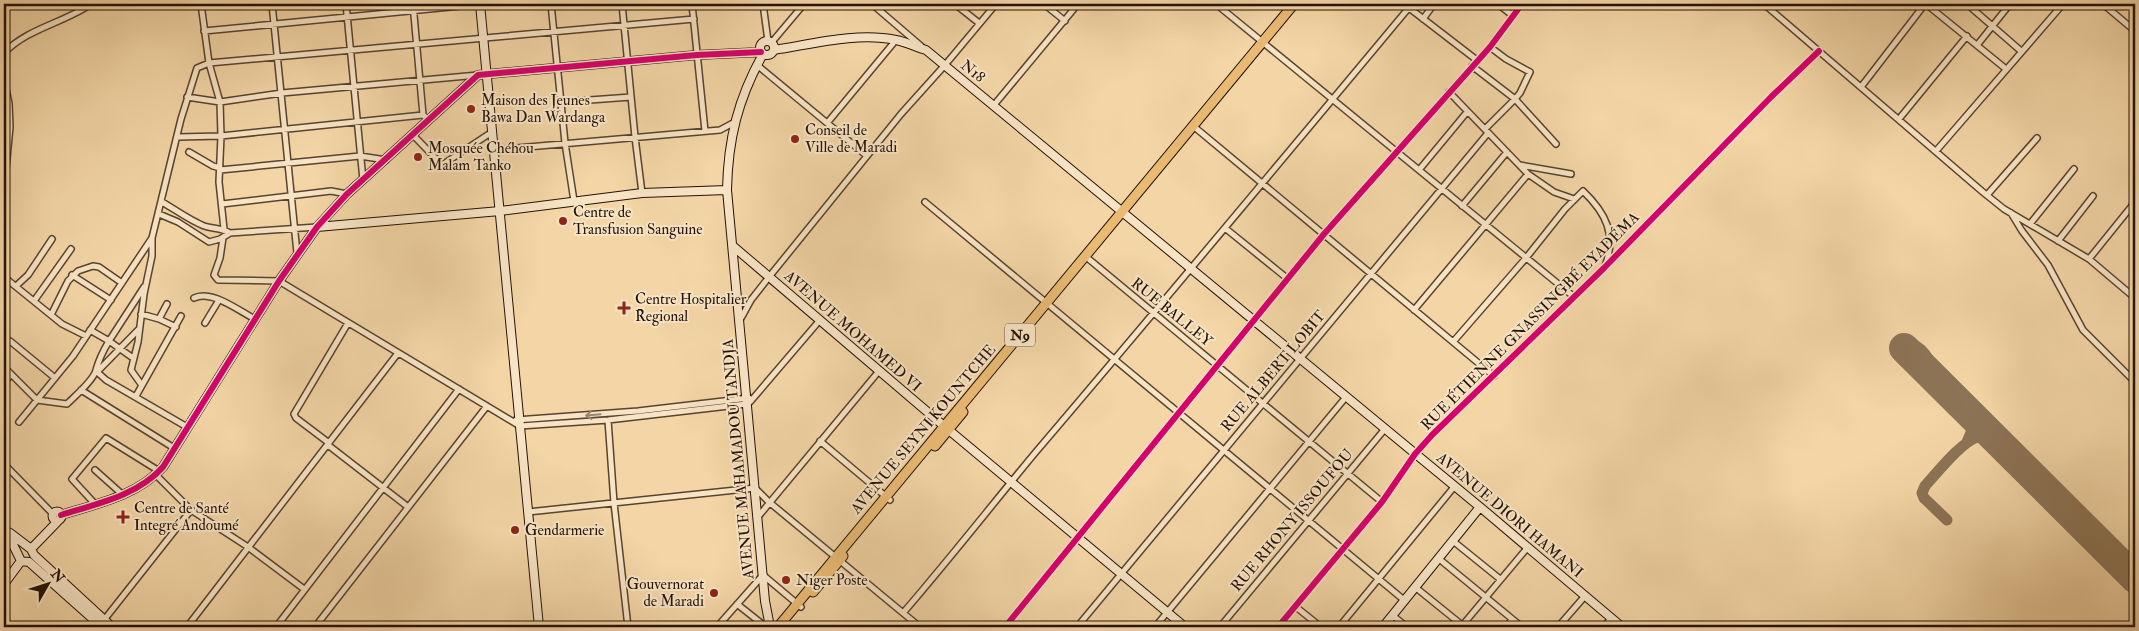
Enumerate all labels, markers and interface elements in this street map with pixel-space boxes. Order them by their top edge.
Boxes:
street label: N18 [957,56,989,87]
place label: Maison des Jeunes Bawa Dan Wardanga [481,91,606,127]
marker: Maison des Jeunes Bawa Dan Wardanga [465,103,477,115]
place label: Conseil de Ville de Maradi [805,121,897,157]
marker: Conseil de Ville de Maradi [789,133,801,145]
place label: Mosquée Chéhou Malam Tanko [428,139,534,175]
marker: Mosquée Chéhou Malam Tanko [412,151,424,163]
place label: Centre de Transfusion Sanguine [573,203,702,239]
street label: RUE ÉTIENNE GNASSINGBÉ EYADÉMA [1416,206,1644,435]
marker: Centre de Transfusion Sanguine [557,215,569,227]
street label: AVENUE MOHAMED VI [779,266,925,396]
street label: RUE BALLEY [1127,274,1217,351]
place label: Centre Hospitalier Regional [635,290,747,326]
marker: Centre Hospitalier Regional [617,301,631,315]
street label: RUE ALBERT LOBIT [1217,307,1330,436]
road number: N9 [1005,324,1035,346]
street label: AVENUE MAHAMADOU TANDJA [718,337,760,581]
street label: AVENUE SEYNI KOUNTCHE [846,341,1000,519]
one-way arrow [585,410,601,420]
street label: RUE RHONY ISSOUFOU [1227,445,1358,596]
street label: AVENUE DIORI HAMANI [1432,448,1587,582]
place label: Centre de Santé Integré Andoumé [134,499,239,535]
marker: Centre de Santé Integré Andoumé [116,510,130,524]
place label: Gendarmerie [525,521,604,540]
marker: Gendarmerie [509,524,521,536]
north arrow [22,558,72,608]
text: N [47,565,69,587]
place label: Niger Poste [796,571,868,590]
marker: Niger Poste [780,574,792,586]
place label: Gouvernorat de Maradi [627,575,704,611]
marker: Gouvernorat de Maradi [708,587,720,599]

